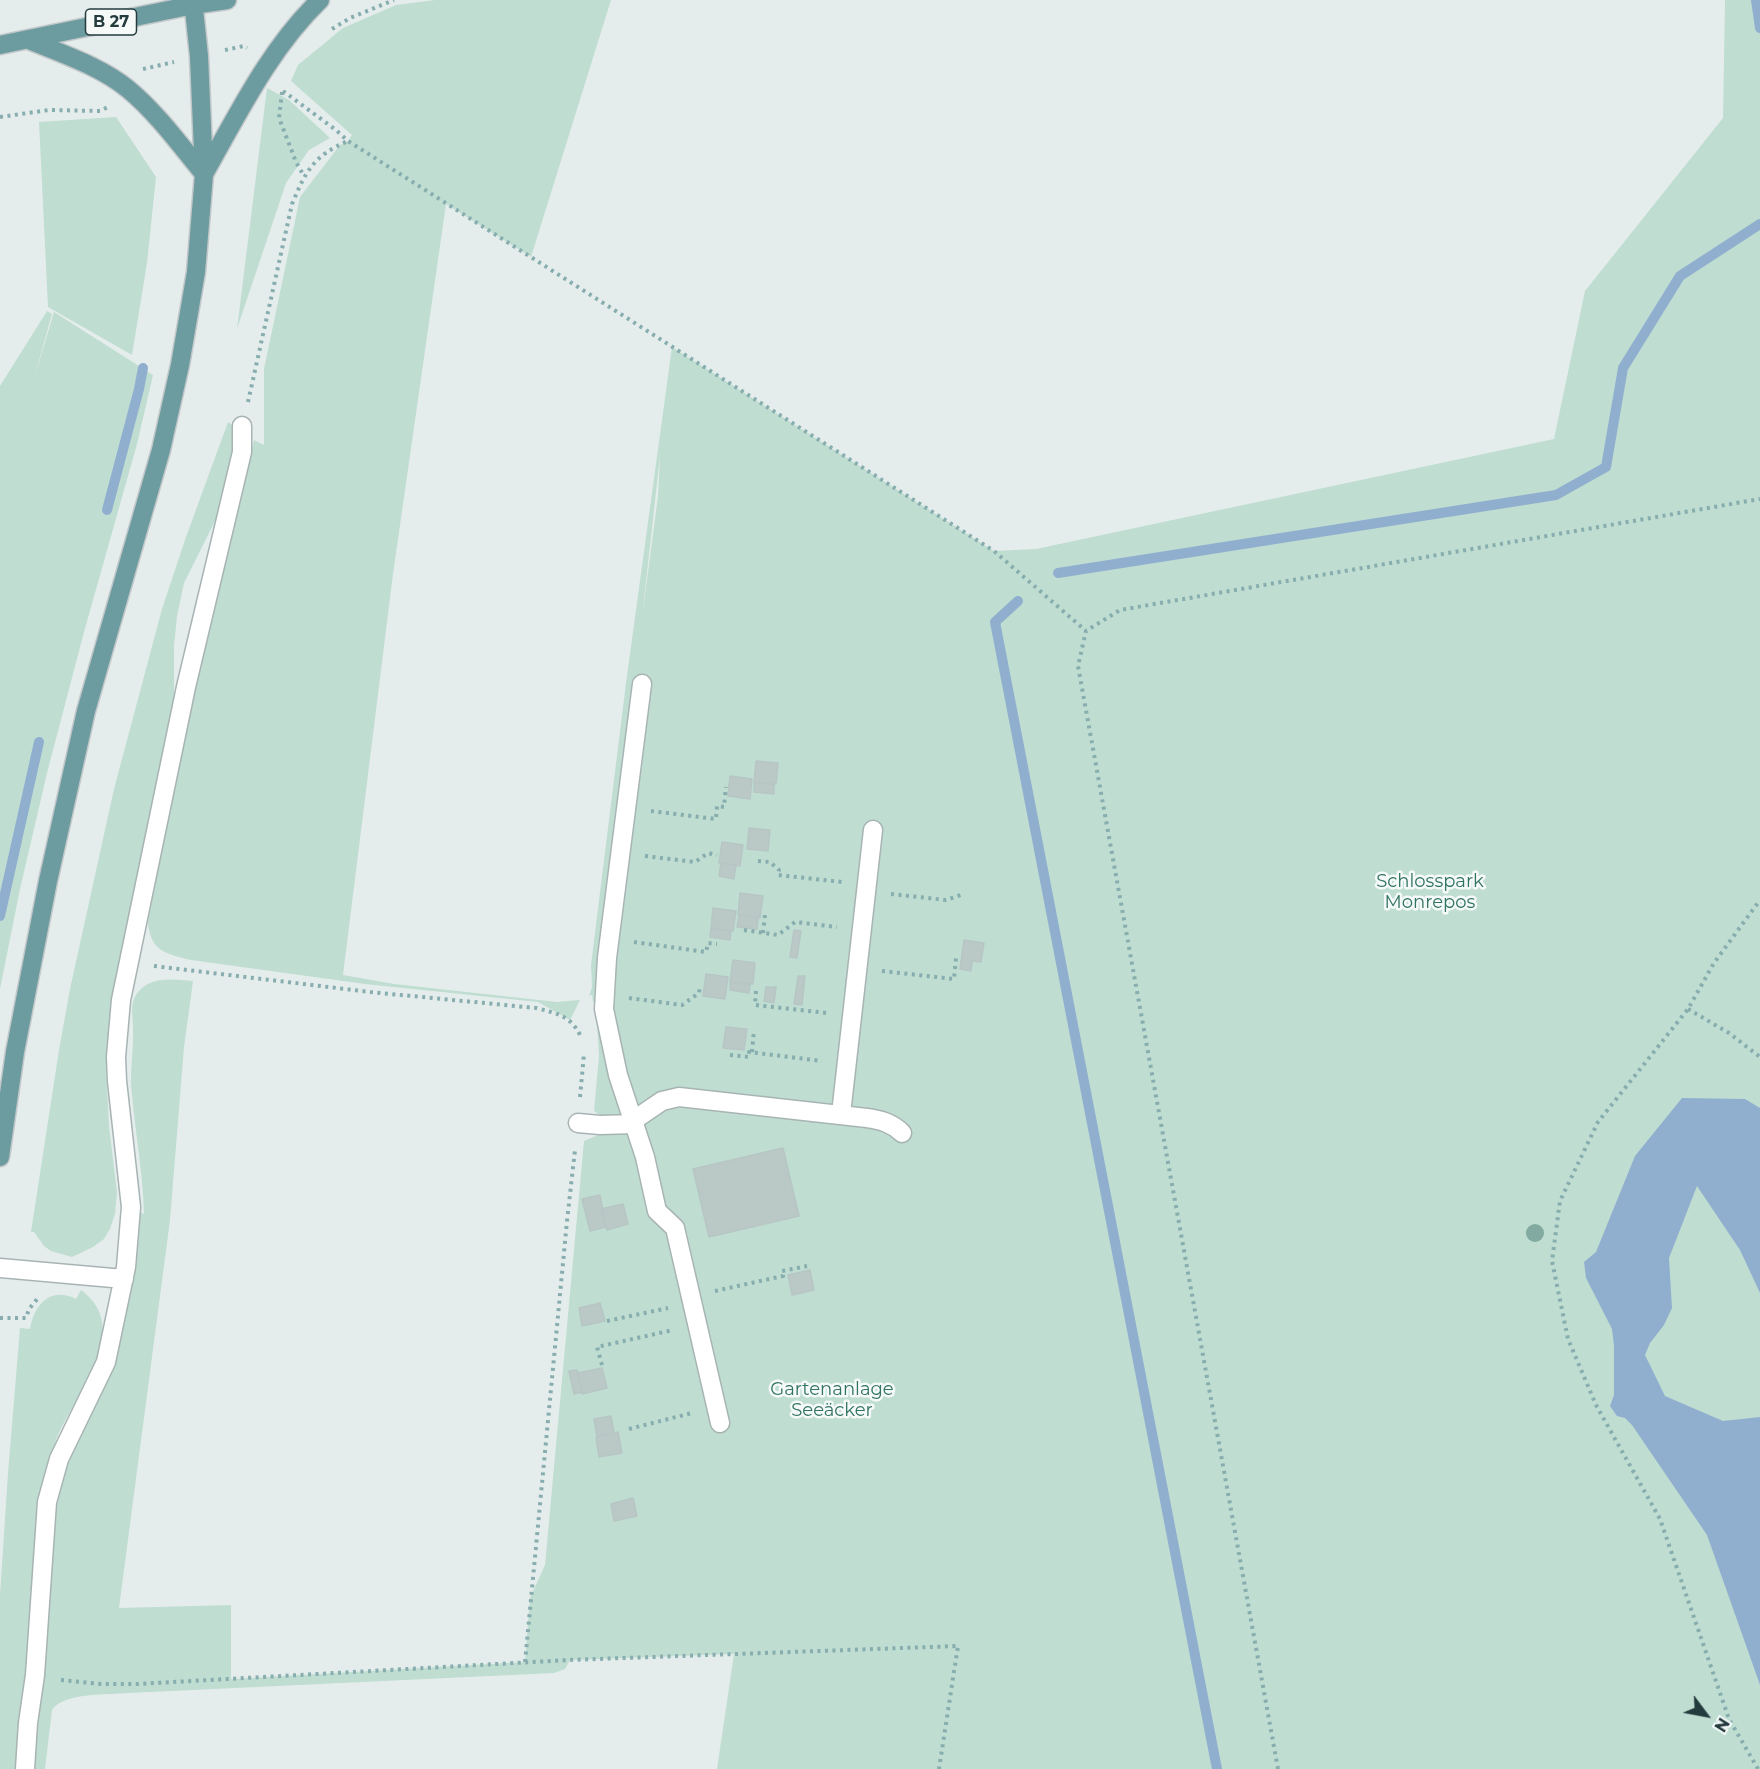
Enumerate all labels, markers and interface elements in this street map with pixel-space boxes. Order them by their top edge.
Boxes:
road number: B 27 [86,9,136,35]
park label: Schlosspark Monrepos [1376,871,1484,914]
park label: Gartenanlage Seeäcker [770,1379,894,1422]
north arrow [1676,1685,1736,1745]
text: N [1710,1714,1733,1735]

